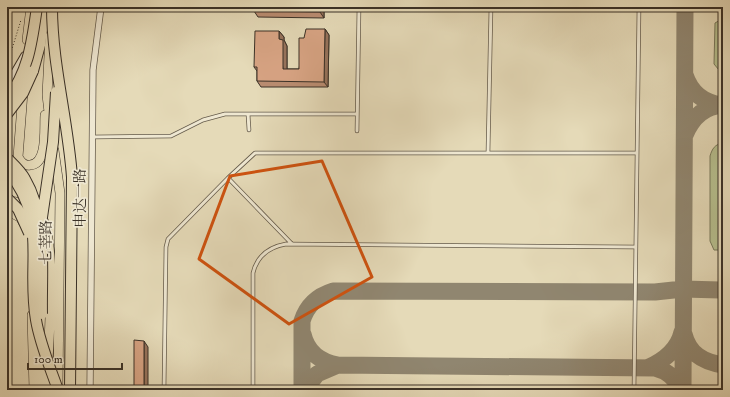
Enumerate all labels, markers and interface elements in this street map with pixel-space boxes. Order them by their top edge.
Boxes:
street label: 申达一路 [71,168,90,228]
street label: 七莘路 [37,219,56,265]
scale bar [28,345,122,371]
text: 100 m [34,352,63,367]

